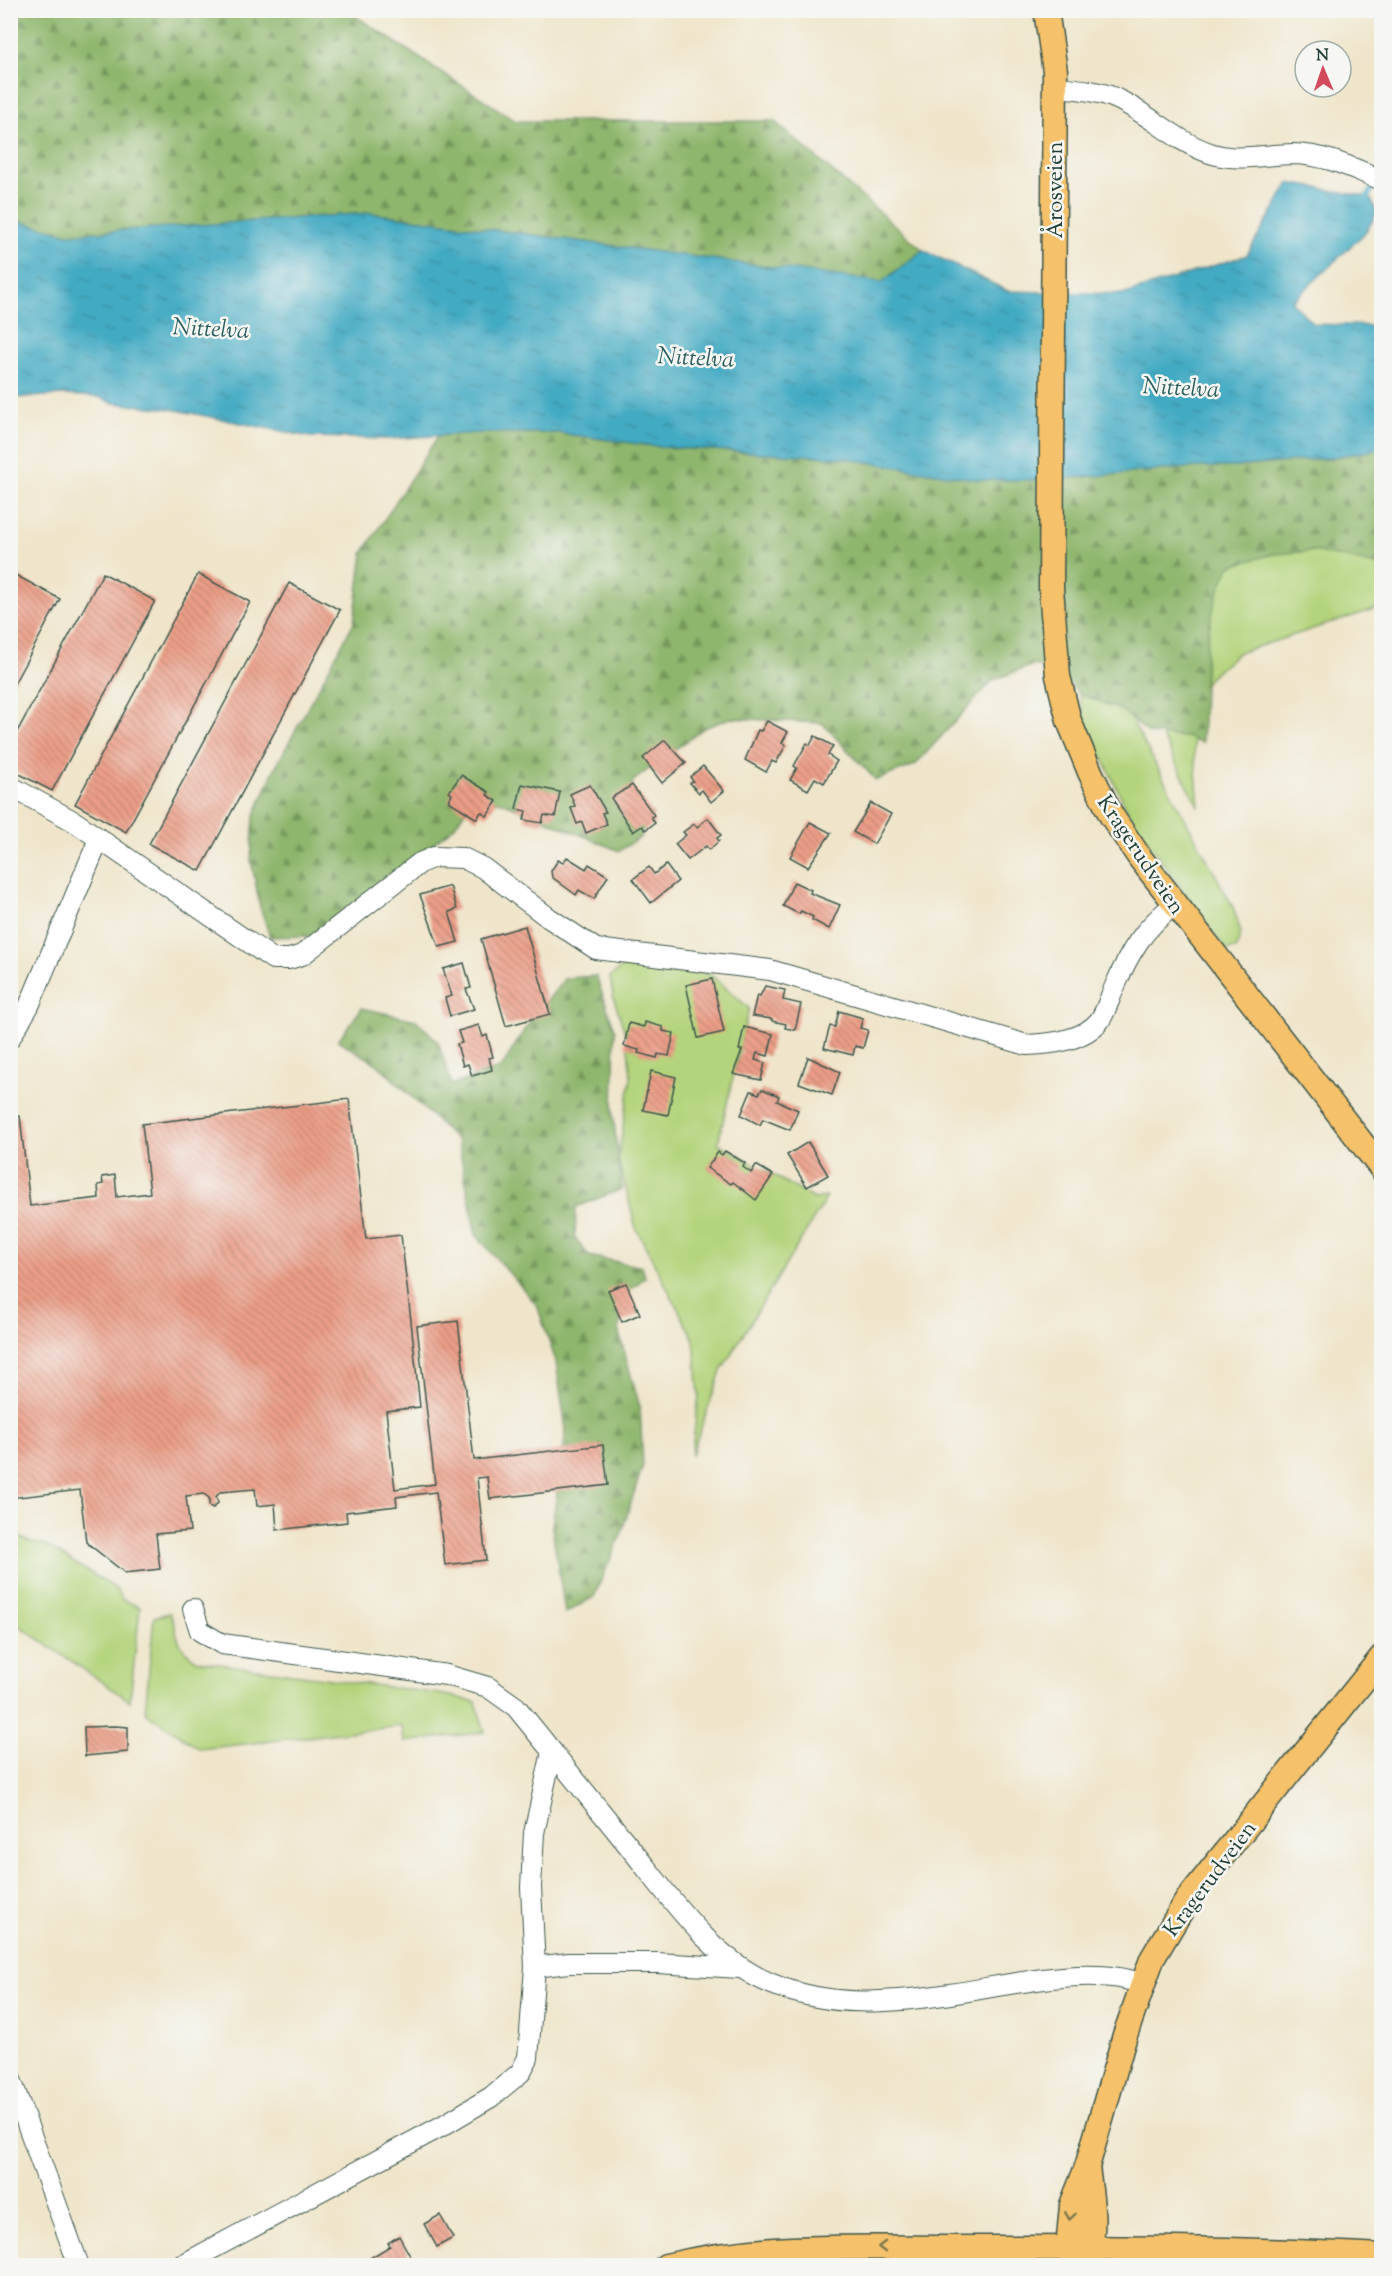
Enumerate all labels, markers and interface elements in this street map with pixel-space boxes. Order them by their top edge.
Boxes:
north arrow [1293,39,1353,99]
text: N [1316,45,1330,68]
street label: Årosveien [1040,142,1073,238]
water label: Nittelva [172,311,250,349]
water label: Nittelva [657,340,735,378]
water label: Nittelva [1142,370,1220,408]
street label: Kragerudveien [1088,789,1191,922]
street label: Kragerudveien [1157,1815,1266,1945]
one-way arrow [1065,2211,1077,2220]
one-way arrow [878,2241,887,2253]

